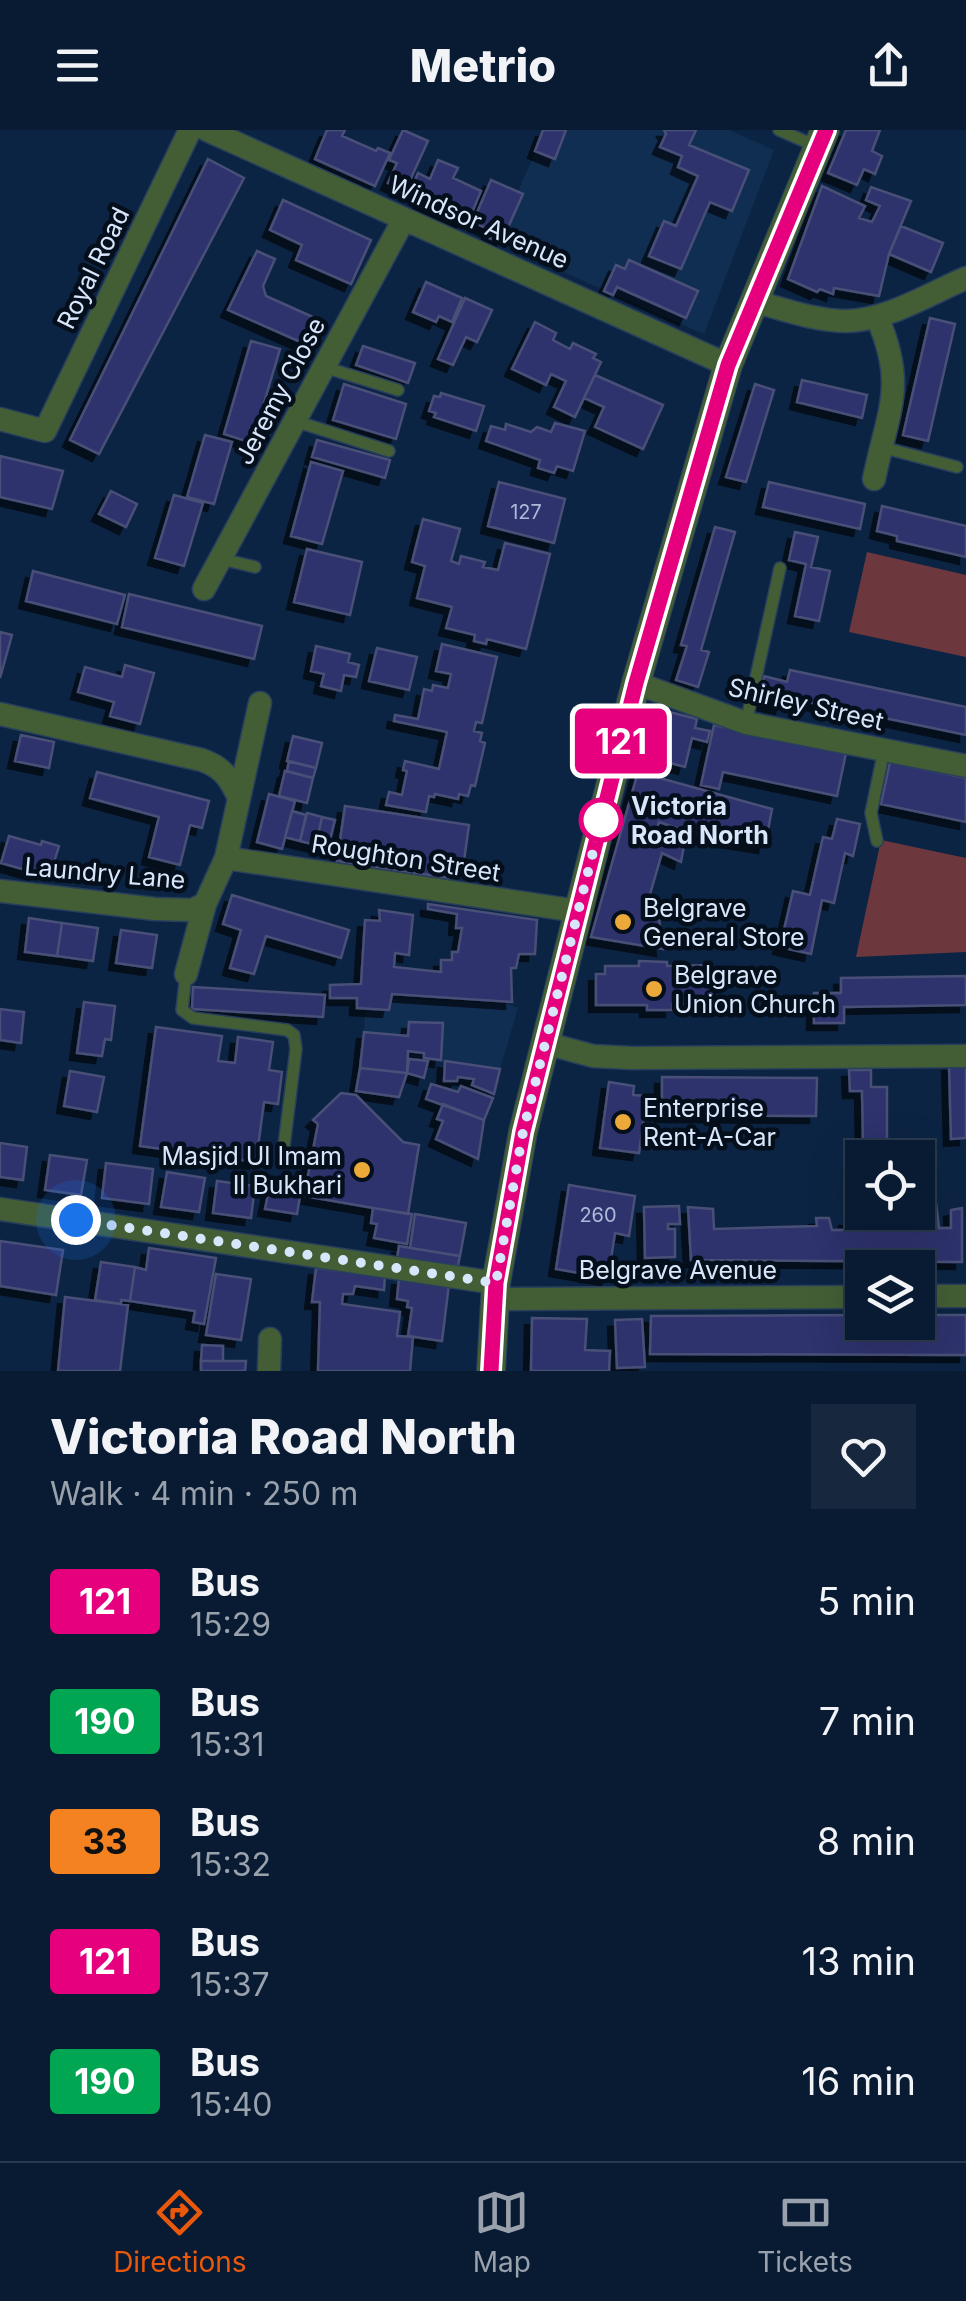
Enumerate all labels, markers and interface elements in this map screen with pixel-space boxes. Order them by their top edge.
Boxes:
icon: menu [50,38,105,93]
text: Metrio [410,38,556,93]
icon: share [861,38,916,93]
street label: Windsor Avenue [385,169,573,275]
street label: Royal Road [51,202,135,334]
street label: Jeremy Close [229,312,331,470]
house number: 127 [510,500,542,524]
street label: Shirley Street [725,672,887,736]
line badge: 121 [564,708,678,774]
text: 121 [595,720,647,762]
place label: Victoria Road North [631,791,769,850]
marker: Victoria Road North [580,799,622,841]
street label: Roughton Street [309,828,503,888]
street label: Laundry Lane [23,851,187,895]
place label: Belgrave General Store [643,893,805,952]
marker: Belgrave General Store [612,911,634,933]
place label: Belgrave Union Church [674,960,836,1019]
marker: Belgrave Union Church [643,978,665,1000]
place label: Enterprise Rent-A-Car [643,1093,776,1152]
marker: Enterprise Rent-A-Car [612,1111,634,1133]
map controls [845,1140,935,1340]
button: locate [845,1140,935,1230]
place label: Masjid Ul Imam Il Bukhari [161,1141,342,1200]
marker: Masjid Ul Imam Il Bukhari [351,1159,373,1181]
your location [51,1195,101,1245]
house number: 260 [579,1203,617,1227]
button: layers [845,1250,935,1340]
street label: Belgrave Avenue [579,1255,777,1285]
button: heart [811,1404,916,1509]
text: Victoria Road North [50,1407,517,1466]
text: Walk · 4 min · 250 m [50,1474,358,1513]
text: Bus [190,1559,260,1605]
text: 5 min [817,1578,916,1624]
text: 121 [79,1580,131,1622]
text: 15:29 [190,1605,271,1644]
text: Bus [190,1679,260,1725]
text: 7 min [819,1698,916,1744]
text: 190 [74,1700,136,1742]
text: 15:31 [190,1725,264,1764]
text: Bus [190,1799,260,1845]
text: 8 min [817,1818,916,1864]
text: 33 [82,1820,128,1862]
text: 15:32 [190,1845,271,1884]
text: Bus [190,1919,260,1965]
text: 13 min [801,1938,916,1984]
text: 121 [79,1940,131,1982]
text: 15:37 [190,1965,270,2004]
text: Bus [190,2039,260,2085]
text: 16 min [801,2058,916,2104]
text: 190 [74,2060,136,2102]
text: 15:40 [190,2085,273,2124]
tab: Directions [113,2185,247,2279]
tab: Map [473,2185,531,2279]
tab: Tickets [757,2185,853,2279]

